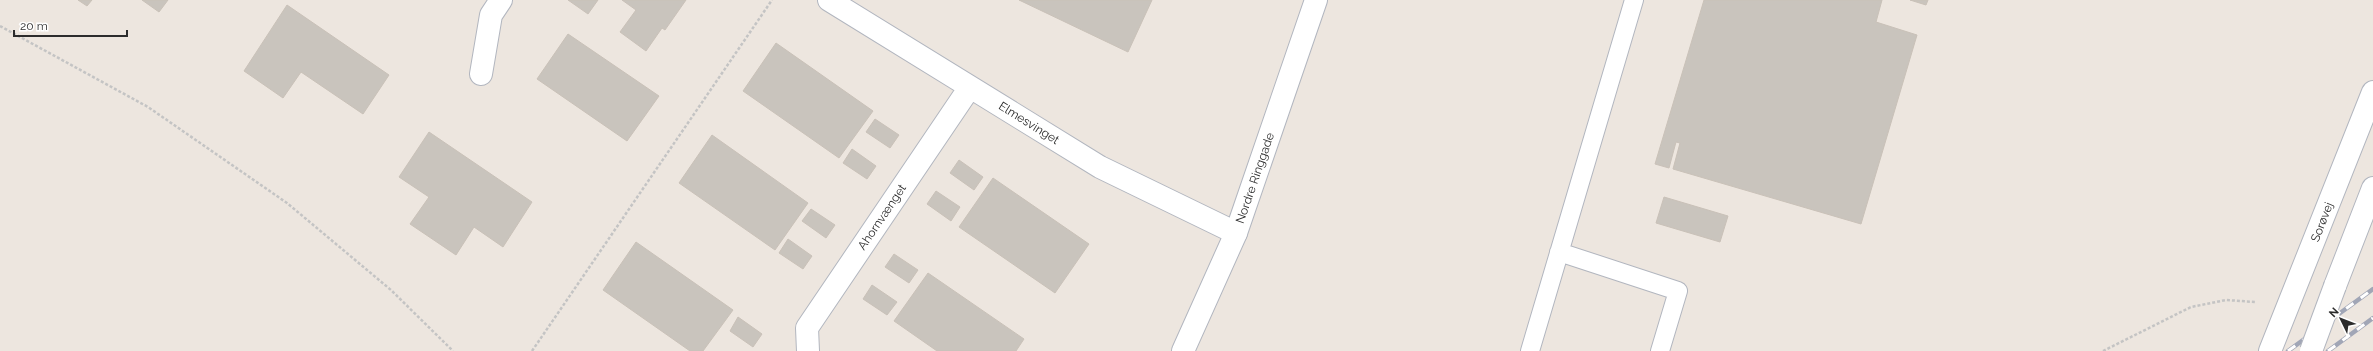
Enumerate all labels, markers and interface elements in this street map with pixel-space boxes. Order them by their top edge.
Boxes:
scale bar [14,12,127,38]
text: 20 m [20,19,48,33]
street label: Elmesvinget [996,99,1062,147]
street label: Nordre Ringgade [1233,131,1277,225]
street label: Ahornvænget [855,182,909,252]
street label: Sorøvej [2308,200,2336,244]
north arrow [2321,299,2361,339]
text: N [2326,305,2342,320]

